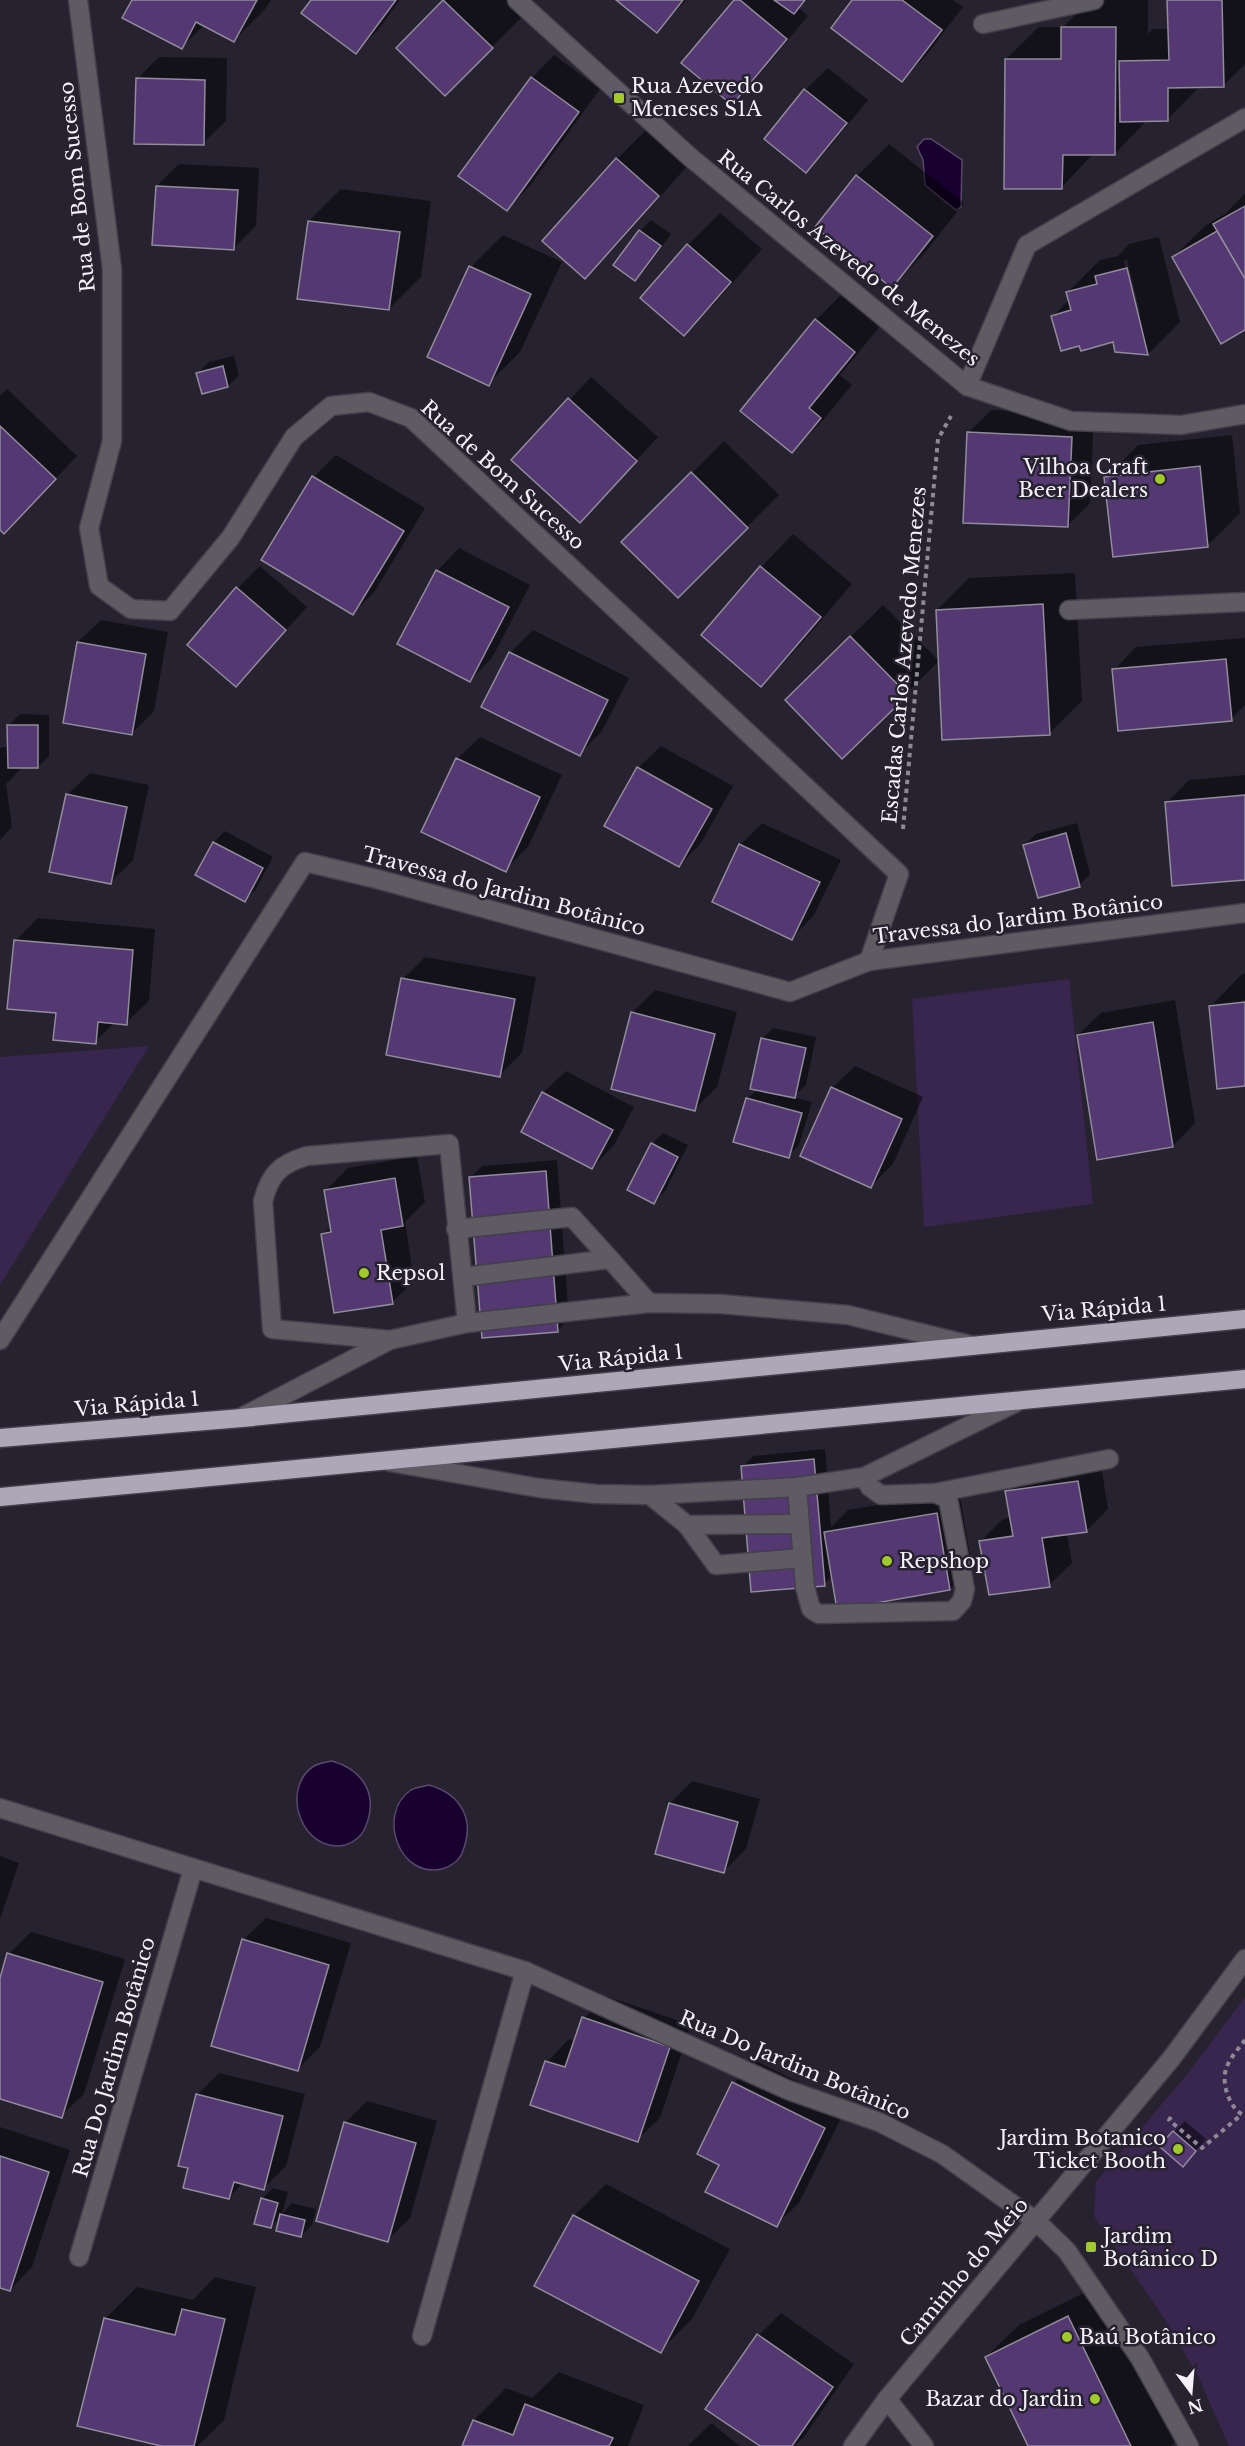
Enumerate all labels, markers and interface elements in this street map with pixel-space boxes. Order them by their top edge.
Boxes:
place label: Rua Azevedo Meneses S1A [631,74,764,121]
street label: Rua de Bom Sucesso [54,80,100,294]
marker: Rua Azevedo Meneses S1A [612,91,626,105]
street label: Rua Carlos Azevedo de Menezes [713,145,985,371]
street label: Rua de Bom Sucesso [416,395,590,555]
place label: Vilhoa Craft Beer Dealers [1018,455,1148,502]
marker: Vilhoa Craft Beer Dealers [1153,472,1167,486]
street label: Escadas Carlos Azevedo Menezes [877,486,931,824]
street label: Travessa do Jardim Botânico [360,842,648,940]
street label: Travessa do Jardim Botânico [872,889,1164,949]
place label: Repsol [376,1261,445,1285]
marker: Repsol [357,1266,371,1280]
street label: Via Rápida 1 [1040,1292,1167,1326]
street label: Via Rápida 1 [557,1340,685,1377]
street label: Via Rápida 1 [73,1387,200,1421]
place label: Repshop [899,1549,989,1573]
marker: Repshop [880,1554,894,1568]
street label: Rua Do Jardim Botânico [68,1934,160,2180]
street label: Rua Do Jardim Botânico [676,2005,914,2125]
place label: Jardim Botanico Ticket Booth [996,2126,1166,2173]
marker: Jardim Botanico Ticket Booth [1171,2142,1185,2156]
street label: Caminho do Meio [895,2193,1033,2351]
place label: Jardim Botânico D [1100,2224,1218,2271]
marker: Jardim Botânico D [1084,2240,1098,2254]
place label: Baú Botânico [1079,2325,1216,2349]
marker: Baú Botânico [1060,2330,1074,2344]
north arrow [1161,2362,1221,2422]
place label: Bazar do Jardin [926,2387,1083,2411]
marker: Bazar do Jardin [1088,2392,1102,2406]
text: N [1185,2395,1205,2418]

